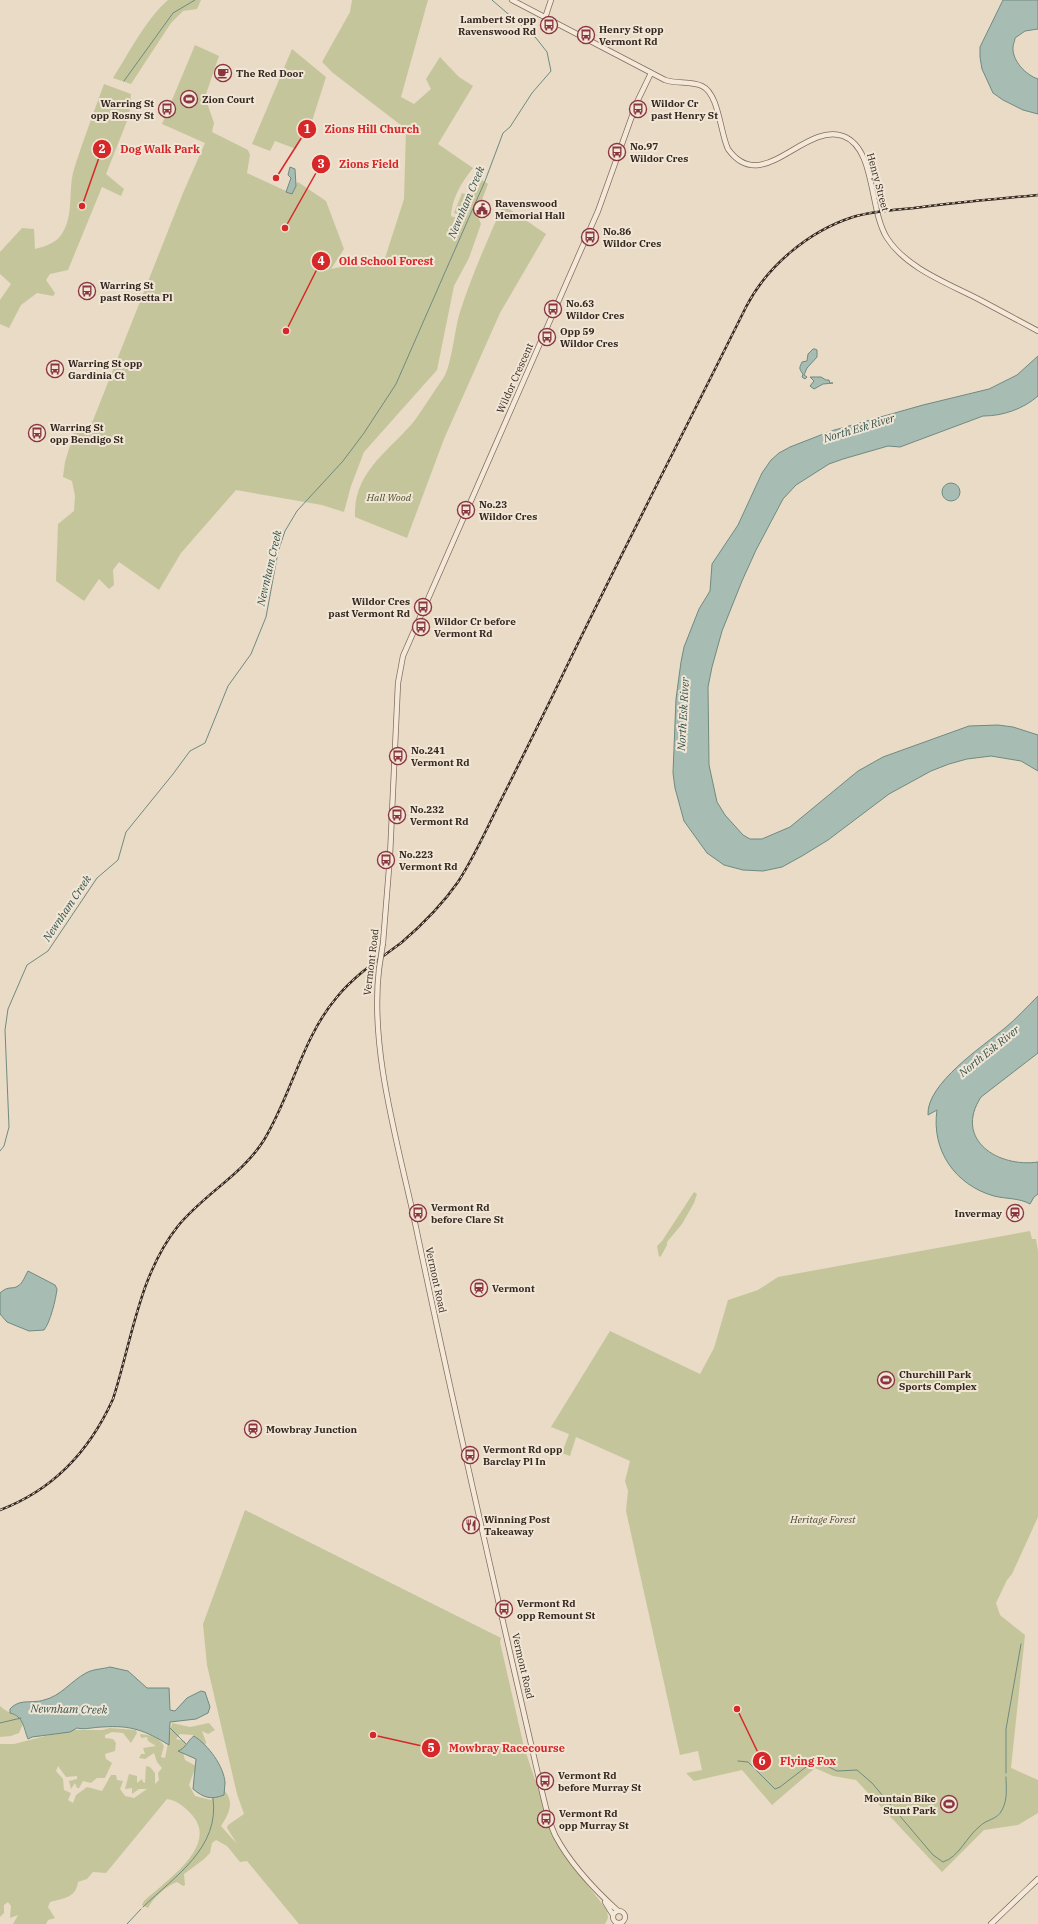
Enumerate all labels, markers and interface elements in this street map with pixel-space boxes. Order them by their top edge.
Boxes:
place label: Lambert St opp Ravenswood Rd [458,13,537,38]
bus stop icon: Lambert St opp Ravenswood Rd [539,15,559,35]
place label: Henry St opp Vermont Rd [599,23,663,48]
bus stop icon: Henry St opp Vermont Rd [576,25,596,45]
cafe icon: The Red Door [213,63,233,83]
place label: The Red Door [236,67,303,80]
sports icon: Zion Court [179,89,199,109]
place label: Zion Court [202,93,255,106]
place label: Warring St opp Rosny St [91,97,154,122]
place label: Wildor Cr past Henry St [651,97,718,122]
bus stop icon: Warring St opp Rosny St [157,99,177,119]
bus stop icon: Wildor Cr past Henry St [628,99,648,119]
callout: Zions Hill Church [297,118,428,141]
text: 1 [303,121,311,136]
text: Zions Hill Church [324,122,420,136]
callout: Dog Walk Park [92,138,208,161]
place label: No.97 Wildor Cres [630,140,688,165]
text: 2 [98,141,106,156]
text: Dog Walk Park [120,142,200,156]
bus stop icon: No.97 Wildor Cres [607,142,627,162]
street label: Henry Street [864,151,892,213]
callout: Zions Field [311,152,407,175]
text: 3 [317,156,325,171]
text: Zions Field [339,157,399,171]
water label: Newnham Creek [444,164,488,241]
place label: Ravenswood Memorial Hall [495,197,565,222]
public building icon: Ravenswood Memorial Hall [472,199,492,219]
place label: No.86 Wildor Cres [603,225,661,250]
bus stop icon: No.86 Wildor Cres [580,227,600,247]
callout: Old School Forest [311,250,442,273]
text: 4 [317,253,325,268]
text: Old School Forest [339,254,433,268]
place label: Warring St past Rosetta Pl [100,279,172,304]
bus stop icon: Warring St past Rosetta Pl [77,281,97,301]
place label: No.63 Wildor Cres [566,297,624,322]
bus stop icon: No.63 Wildor Cres [543,299,563,319]
place label: Opp 59 Wildor Cres [560,325,618,350]
bus stop icon: Opp 59 Wildor Cres [537,327,557,347]
street label: Wildor Crescent [494,340,536,415]
place label: Warring St opp Gardinia Ct [68,357,142,382]
bus stop icon: Warring St opp Gardinia Ct [45,359,65,379]
water label: North Esk River [821,410,897,446]
place label: Warring St opp Bendigo St [50,421,124,446]
bus stop icon: Warring St opp Bendigo St [27,423,47,443]
park label: Hall Wood [366,491,412,504]
place label: No.23 Wildor Cres [479,498,537,523]
bus stop icon: No.23 Wildor Cres [456,500,476,520]
water label: Newnham Creek [253,529,285,608]
place label: Wildor Cres past Vermont Rd [328,595,411,620]
bus stop icon: Wildor Cres past Vermont Rd [413,597,433,617]
place label: Wildor Cr before Vermont Rd [434,615,516,640]
bus stop icon: Wildor Cr before Vermont Rd [411,617,431,637]
water label: North Esk River [674,676,692,752]
place label: No.241 Vermont Rd [411,744,470,769]
bus stop icon: No.241 Vermont Rd [388,746,408,766]
place label: No.232 Vermont Rd [410,803,469,828]
bus stop icon: No.232 Vermont Rd [387,805,407,825]
place label: No.223 Vermont Rd [399,848,458,873]
bus stop icon: No.223 Vermont Rd [376,850,396,870]
water label: Newnham Creek [39,872,94,945]
street label: Vermont Road [360,928,382,996]
water label: North Esk River [955,1022,1023,1080]
place label: Vermont Rd before Clare St [431,1201,504,1226]
bus stop icon: Vermont Rd before Clare St [408,1203,428,1223]
station icon: Invermay [1005,1203,1025,1223]
place label: Invermay [955,1207,1002,1220]
street label: Vermont Road [423,1246,449,1314]
station icon: Vermont [469,1278,489,1298]
place label: Vermont [492,1282,535,1295]
place label: Churchill Park Sports Complex [899,1368,977,1393]
sports icon: Churchill Park Sports Complex [876,1370,896,1390]
station icon: Mowbray Junction [243,1419,263,1439]
place label: Mowbray Junction [266,1423,358,1436]
place label: Vermont Rd opp Barclay Pl In [483,1443,562,1468]
bus stop icon: Vermont Rd opp Barclay Pl In [460,1445,480,1465]
place label: Winning Post Takeaway [484,1513,550,1538]
park label: Heritage Forest [789,1513,856,1526]
restaurant icon: Winning Post Takeaway [461,1515,481,1535]
place label: Vermont Rd opp Remount St [517,1597,596,1622]
bus stop icon: Vermont Rd opp Remount St [494,1599,514,1619]
street label: Vermont Road [509,1632,537,1700]
water label: Newnham Creek [29,1701,108,1717]
callout: Mowbray Racecourse [421,1736,573,1759]
text: 5 [427,1740,435,1755]
text: Mowbray Racecourse [449,1741,565,1755]
callout: Flying Fox [752,1750,844,1773]
text: 6 [758,1753,766,1768]
text: Flying Fox [780,1754,837,1768]
place label: Vermont Rd before Murray St [558,1769,641,1794]
bus stop icon: Vermont Rd before Murray St [535,1771,555,1791]
place label: Mountain Bike Stunt Park [864,1792,937,1817]
sports icon: Mountain Bike Stunt Park [939,1794,959,1814]
place label: Vermont Rd opp Murray St [559,1807,629,1832]
bus stop icon: Vermont Rd opp Murray St [536,1809,556,1829]

